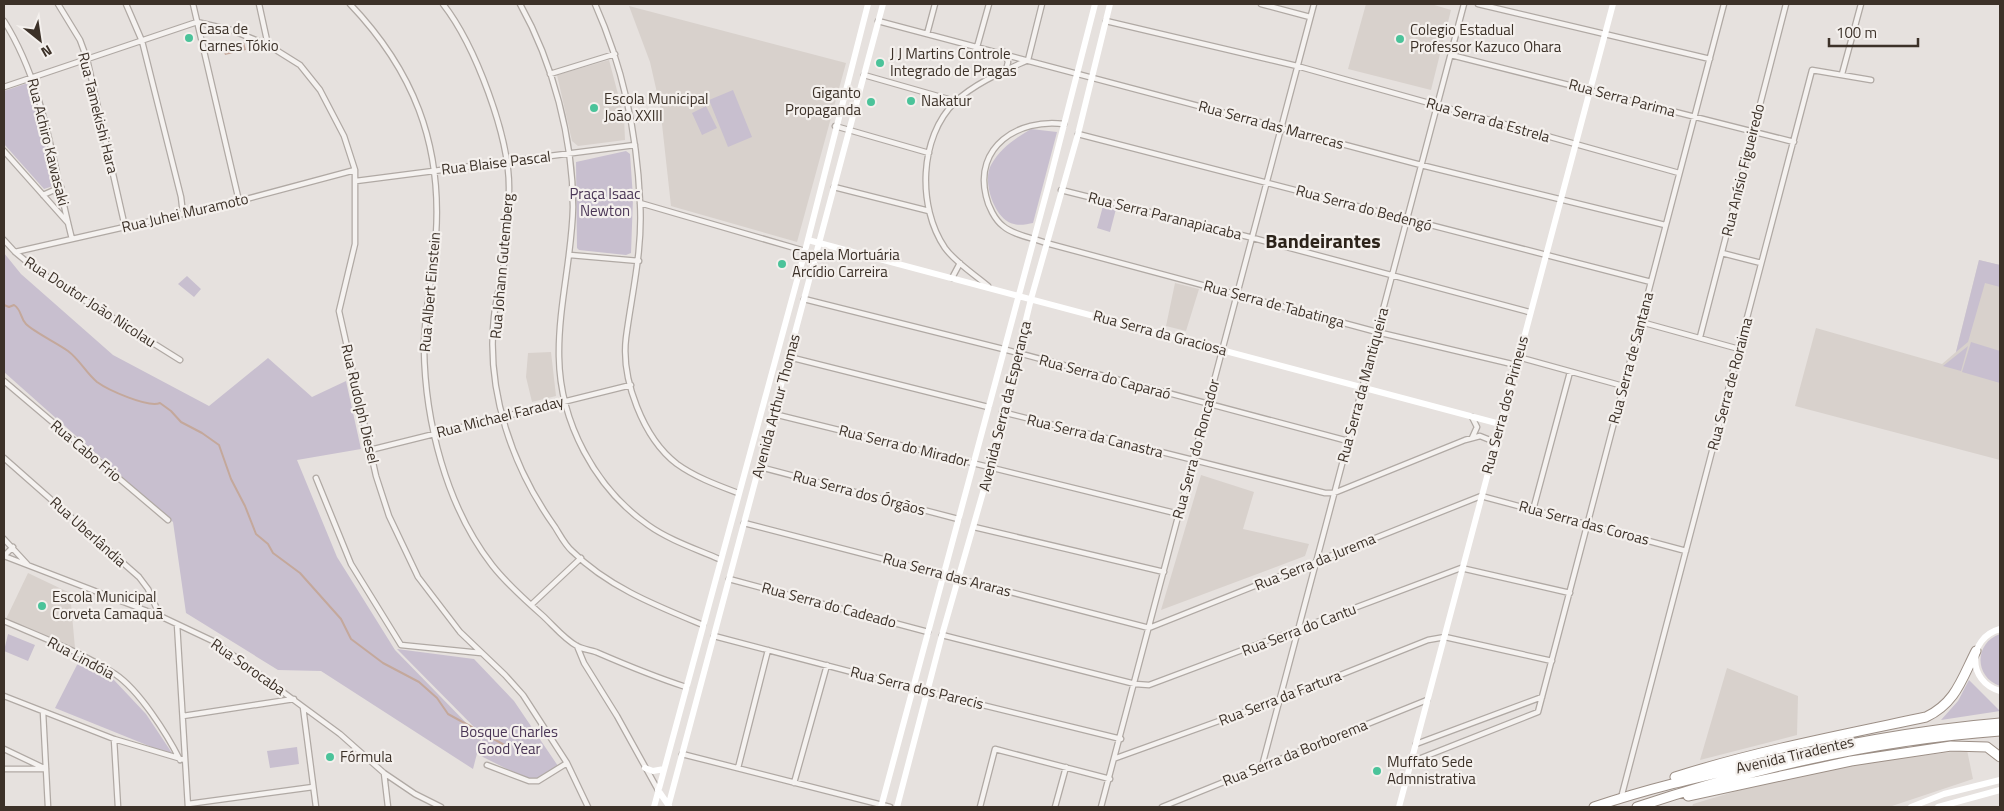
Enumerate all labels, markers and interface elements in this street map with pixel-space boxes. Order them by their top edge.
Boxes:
north arrow [15,15,65,65]
scale bar [1829,15,1918,47]
place label: Casa de Carnes Tókio [199,17,279,57]
place label: Colegio Estadual Professor Kazuco Ohara [1410,18,1562,58]
text: 100 m [1836,21,1877,44]
marker: Casa de Carnes Tókio [183,32,195,44]
marker: Colegio Estadual Professor Kazuco Ohara [1394,33,1406,45]
text: N [37,40,56,63]
place label: J J Martins Controle Integrado de Pragas [890,42,1017,82]
street label: Rua Tamekishi Hara [72,50,125,177]
marker: J J Martins Controle Integrado de Pragas [874,57,886,69]
street label: Rua Serra Parima [1566,72,1679,123]
street label: Rua Achiro Kawasaki [21,76,75,208]
place label: Giganto Propaganda [785,81,861,121]
place label: Escola Municipal João XXIII [604,87,709,127]
place label: Nakatur [921,89,972,112]
street label: Rua Serra da Estrela [1424,91,1553,148]
street label: Rua Serra das Marrecas [1196,94,1346,155]
marker: Nakatur [905,95,917,107]
marker: Giganto Propaganda [865,96,877,108]
street label: Rua Anísio Figueiredo [1715,101,1770,239]
marker: Escola Municipal João XXIII [588,102,600,114]
street label: Rua Blaise Pascal [440,144,552,181]
street label: Rua Serra do Bedengó [1294,178,1435,237]
park label: Praça Isaac Newton [569,182,641,222]
street label: Rua Serra Paranapiacaba [1086,185,1245,246]
street label: Rua Juhei Muramoto [119,187,251,238]
street label: Rua Johann Gutemberg [484,192,519,340]
district label: Bandeirantes [1265,225,1381,256]
street label: Rua Albert Einstein [413,231,446,353]
place label: Capela Mortuária Arcídio Carreira [792,243,900,283]
street label: Rua Doutor João Nicolau [20,250,161,353]
marker: Capela Mortuária Arcídio Carreira [776,258,788,270]
street label: Rua Serra de Tabatinga [1201,274,1348,334]
street label: Rua Serra de Santana [1602,289,1659,426]
street label: Rua Serra da Graciosa [1091,304,1230,362]
street label: Rua Serra da Mantiqueira [1331,304,1394,465]
street label: Rua Serra de Roraima [1701,314,1758,453]
street label: Avenida Serra da Esperança [972,318,1037,493]
street label: Avenida Arthur Thomas [745,331,806,480]
street label: Rua Serra dos Pirineus [1475,333,1534,477]
street label: Rua Rudolph Diesel [336,342,385,466]
street label: Rua Serra do Caparaó [1037,348,1174,405]
street label: Rua Serra do Roncador [1166,376,1225,521]
street label: Rua Michael Faraday [434,390,566,443]
street label: Rua Serra da Canastra [1025,407,1166,464]
street label: Rua Cabo Frio [46,414,127,487]
street label: Rua Serra do Mirador [836,418,972,473]
street label: Rua Serra dos Órgãos [790,464,928,521]
street label: Rua Uberlândia [45,491,132,573]
street label: Rua Serra das Coroas [1516,494,1652,551]
street label: Rua Serra da Jurema [1251,527,1379,596]
street label: Rua Serra das Araras [880,546,1014,603]
street label: Rua Serra do Cadeado [759,575,899,634]
place label: Escola Municipal Corveta Camaquã [52,585,163,625]
street label: Rua Serra do Cantu [1238,597,1359,662]
marker: Escola Municipal Corveta Camaquã [36,600,48,612]
street label: Rua Lindóia [44,630,119,685]
street label: Rua Sorocaba [206,632,291,701]
street label: Rua Serra dos Parecis [848,660,986,715]
street label: Rua Serra da Fartura [1215,663,1345,732]
street label: Rua Serra da Borborema [1219,713,1371,792]
park label: Bosque Charles Good Year [460,720,558,760]
street label: Avenida Tiradentes [1734,730,1856,779]
place label: Fórmula [340,745,393,768]
place label: Muffato Sede Admnistrativa [1387,750,1476,790]
marker: Fórmula [324,751,336,763]
marker: Muffato Sede Admnistrativa [1371,765,1383,777]

